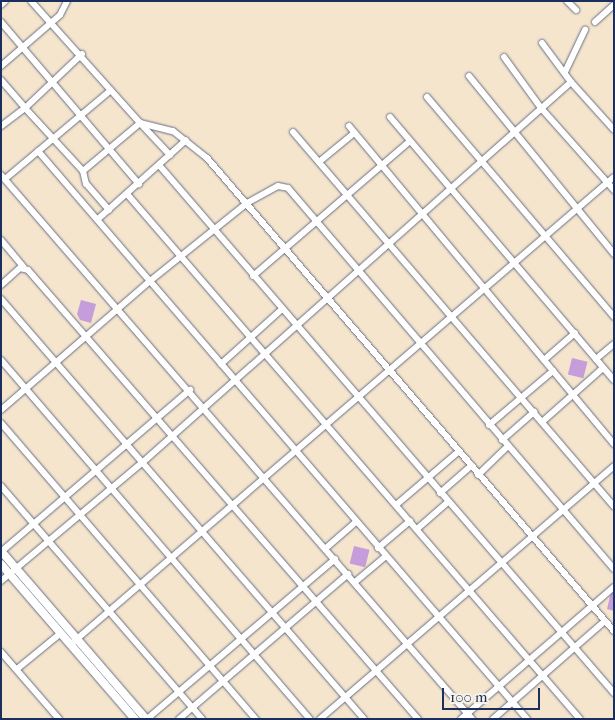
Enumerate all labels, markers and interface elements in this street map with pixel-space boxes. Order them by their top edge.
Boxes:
scale bar [445,678,542,710]
text: 100 m [450,688,488,706]

